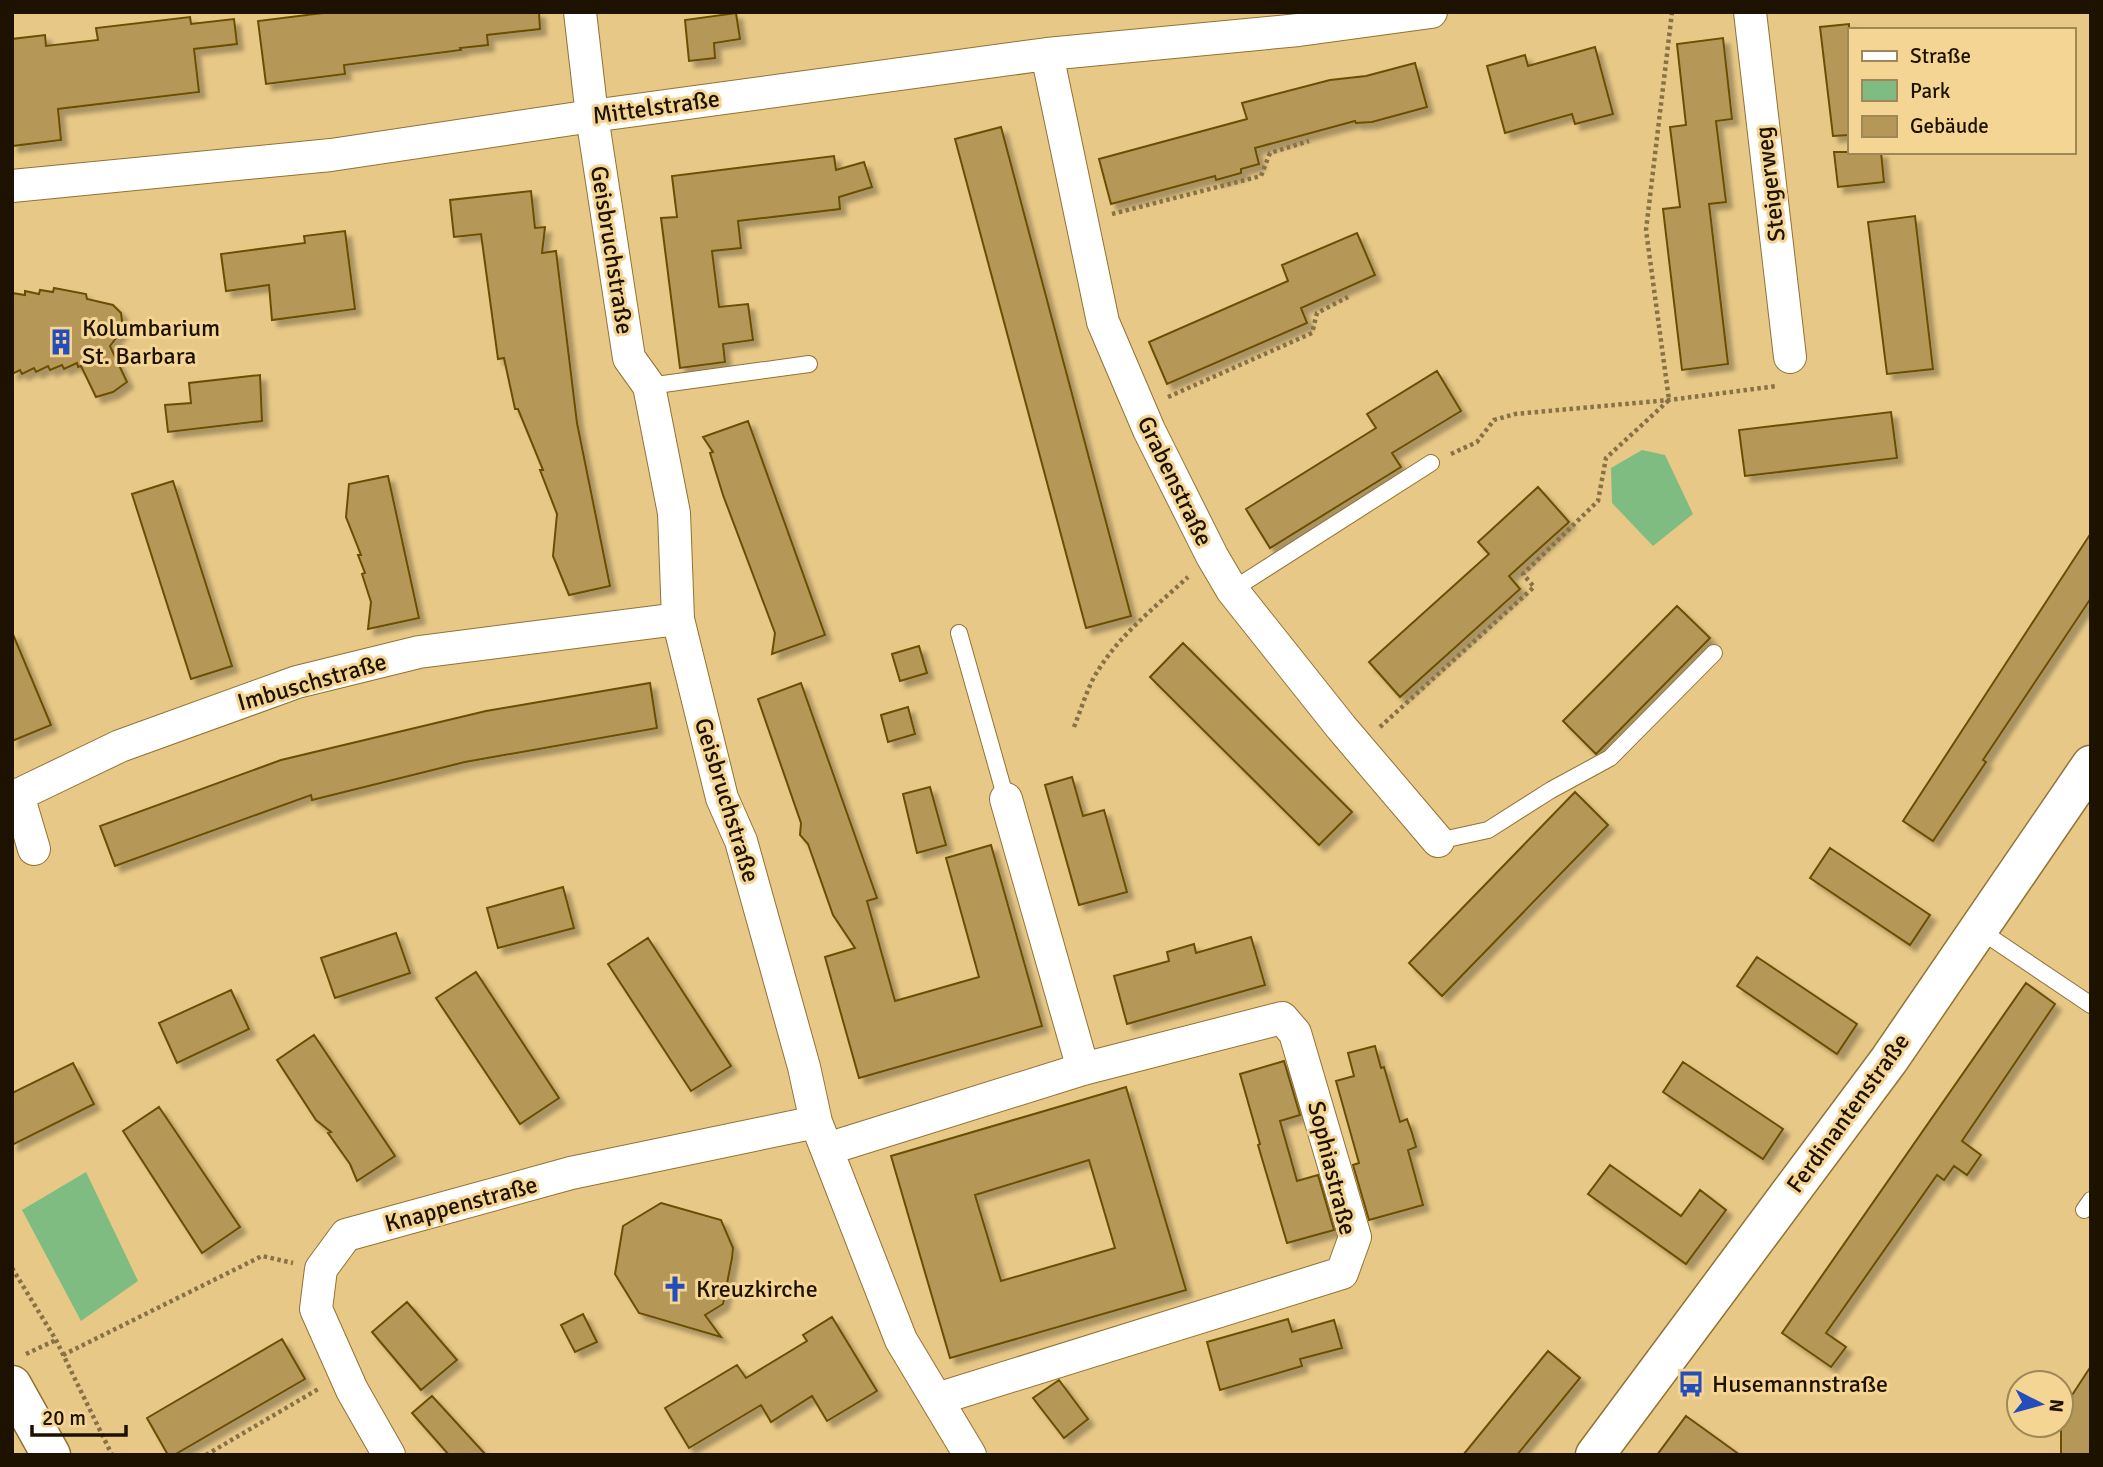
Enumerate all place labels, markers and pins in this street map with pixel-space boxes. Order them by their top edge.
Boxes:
place label: Kolumbarium St. Barbara [82,313,220,371]
building icon: Kolumbarium St. Barbara [46,327,76,357]
church icon: Kreuzkirche [660,1274,690,1304]
place label: Kreuzkirche [696,1274,818,1304]
bus stop icon: Husemannstraße [1676,1369,1706,1399]
place label: Husemannstraße [1712,1369,1888,1399]

